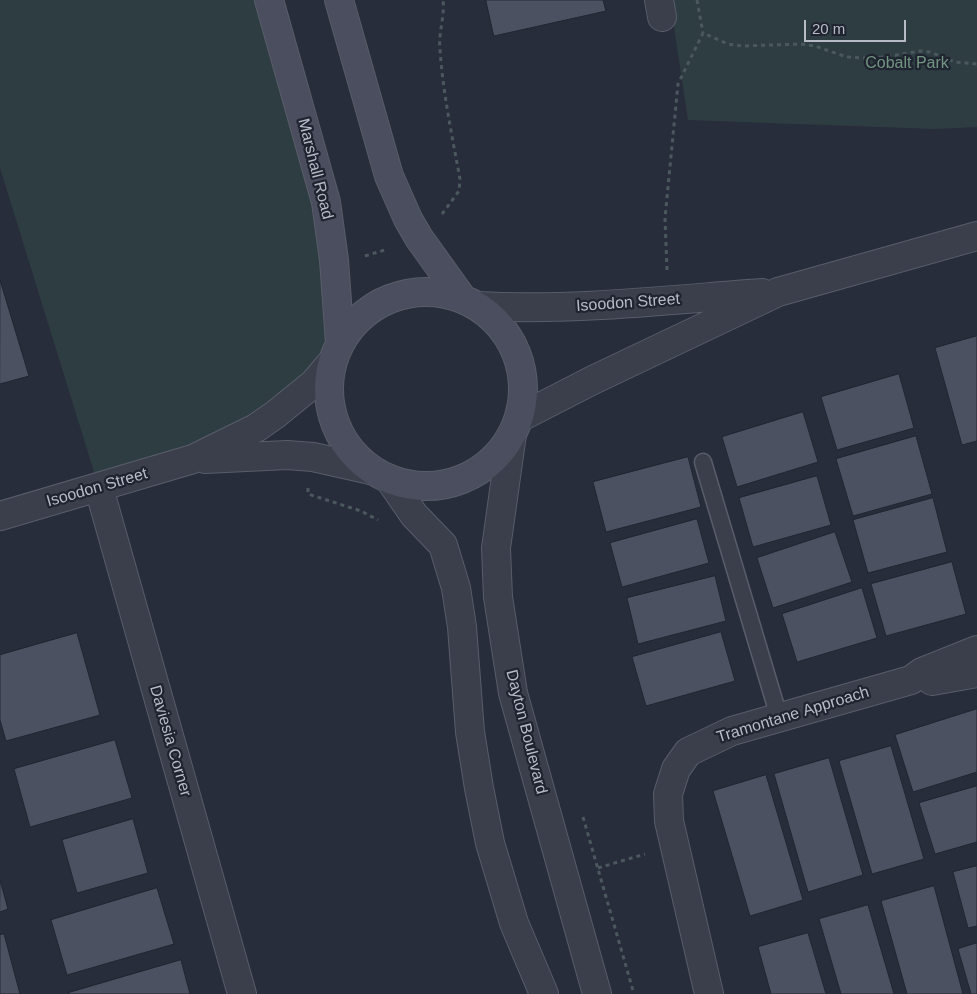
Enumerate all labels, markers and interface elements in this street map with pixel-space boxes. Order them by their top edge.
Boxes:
scale bar [807,10,910,42]
text: 20 m [812,20,845,37]
park label: Cobalt Park [865,54,949,74]
street label: Marshall Road [293,117,337,221]
street label: Isoodon Street [575,290,681,316]
street label: Isoodon Street [44,464,150,512]
street label: Dayton Boulevard [501,668,551,796]
street label: Daviesia Corner [145,683,195,799]
street label: Tramontane Approach [714,683,872,747]

